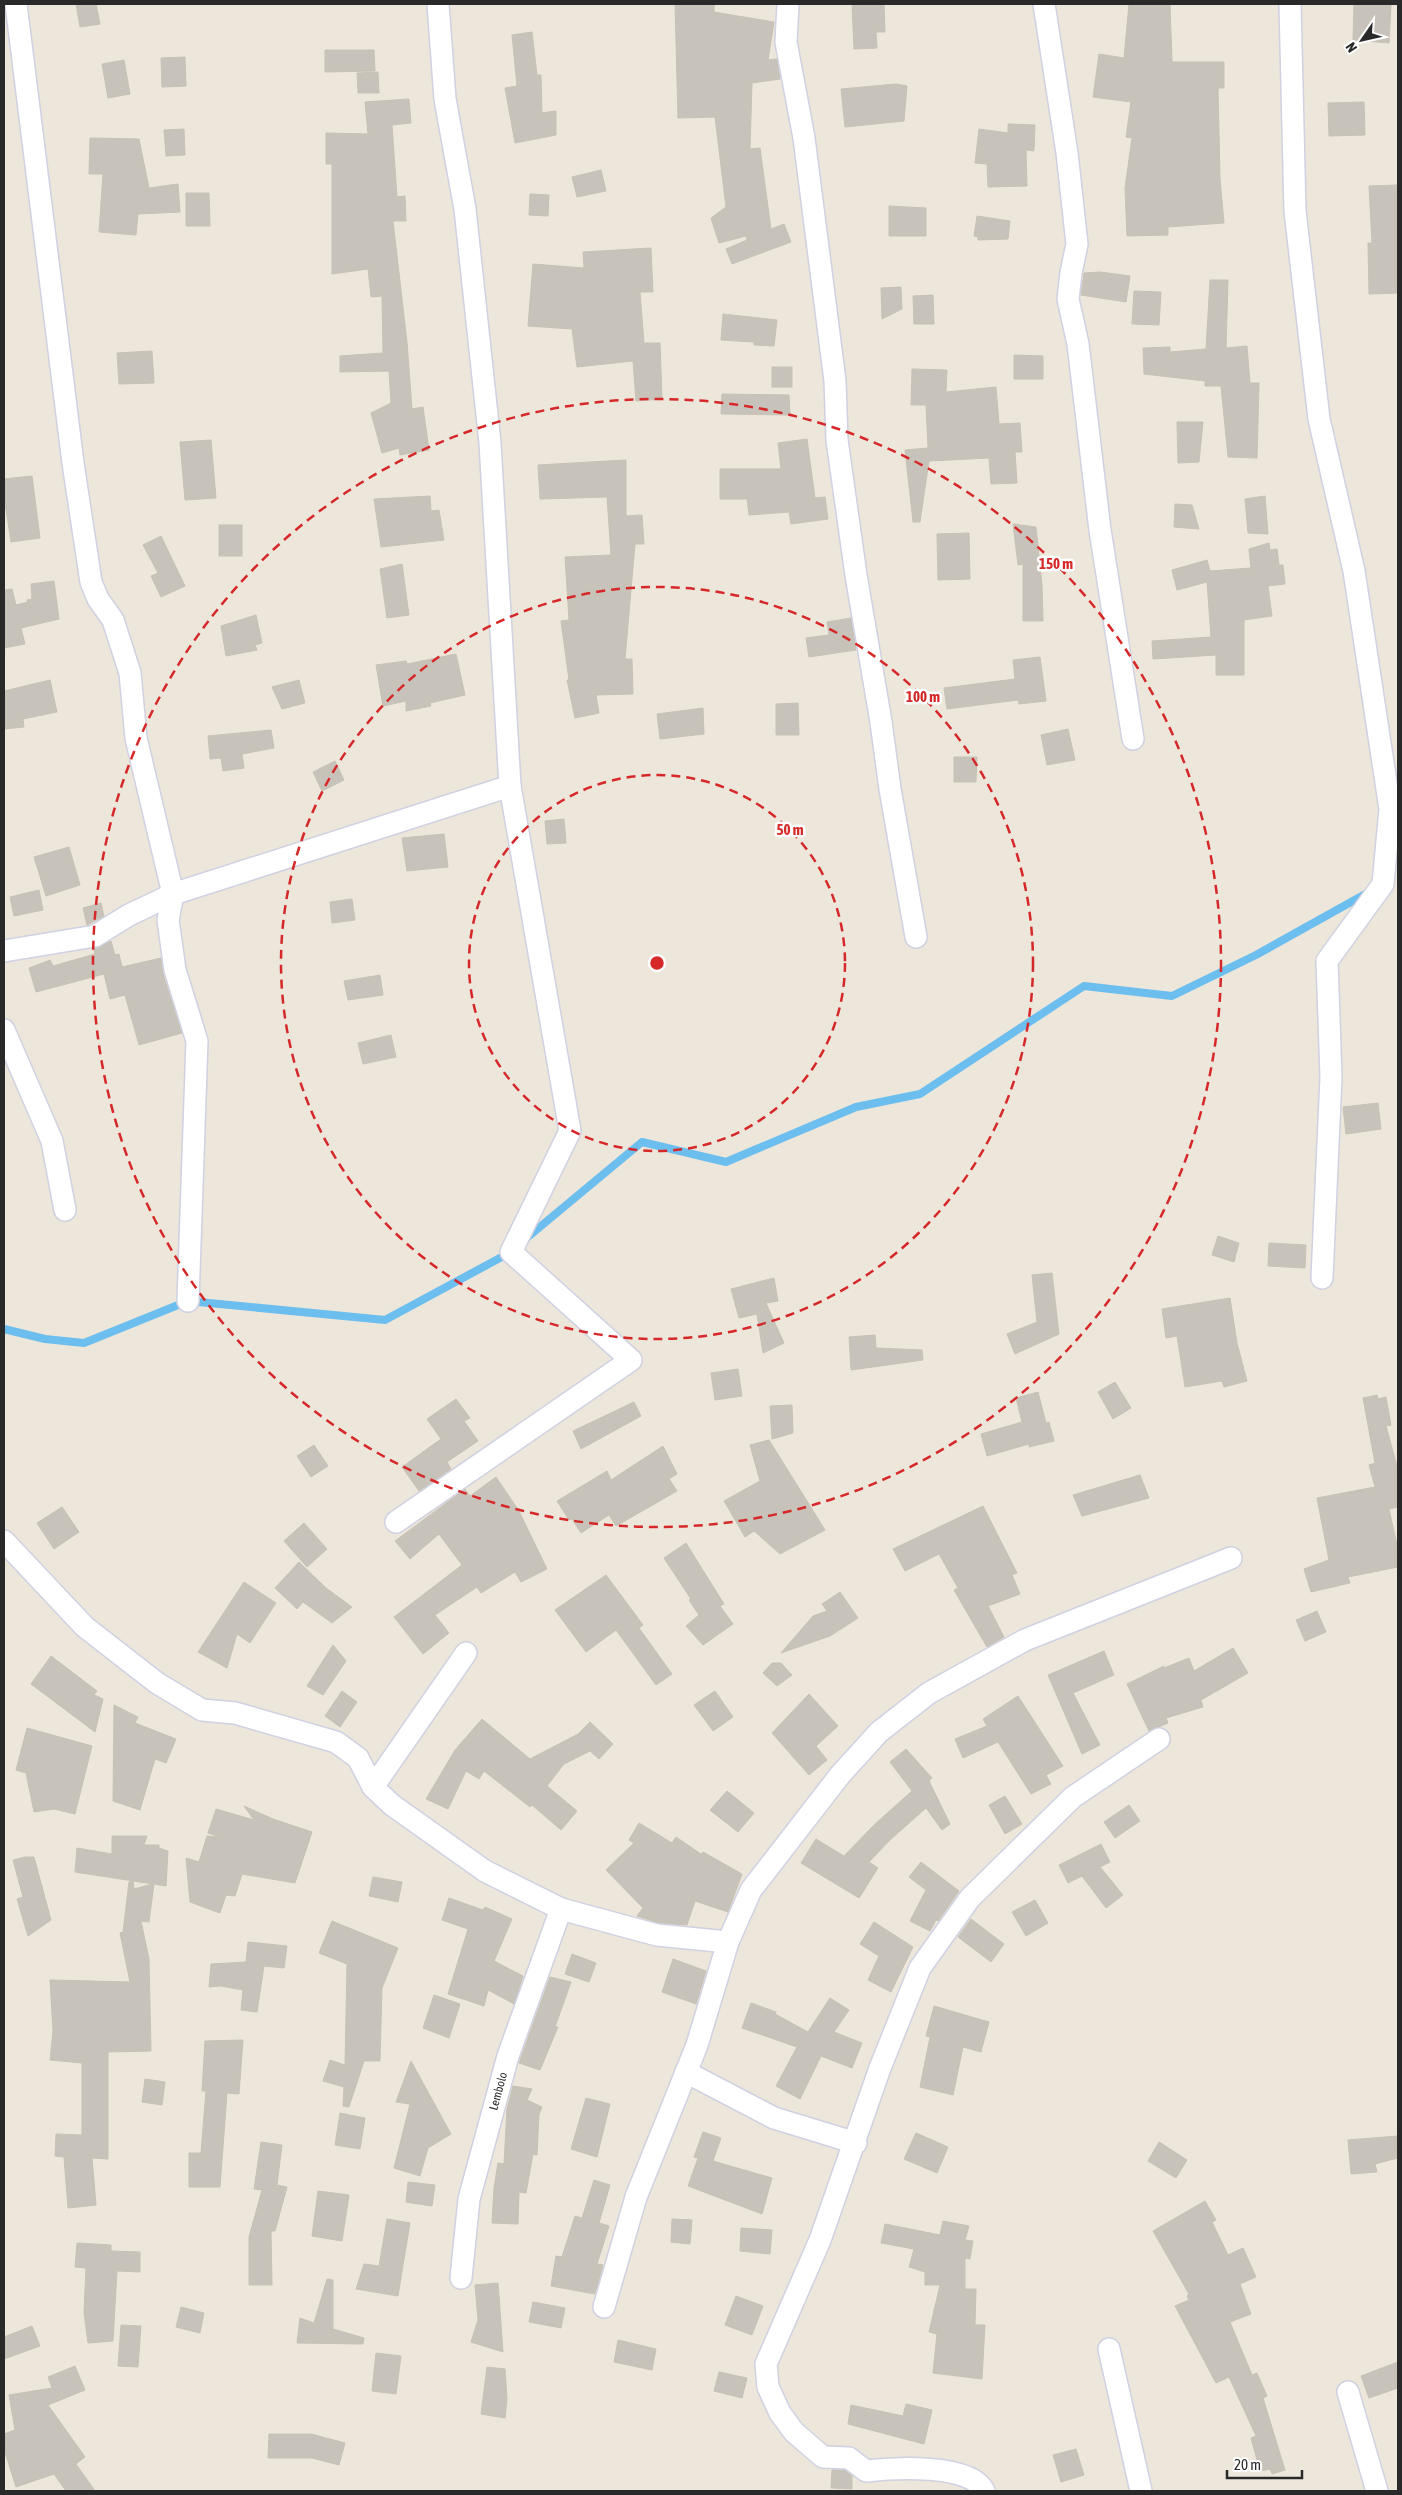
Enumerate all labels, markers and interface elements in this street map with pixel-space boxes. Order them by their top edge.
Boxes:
north arrow [1337,15,1387,65]
text: N [1342,39,1360,55]
text: 150 m [1039,555,1073,572]
text: 100 m [906,688,940,705]
text: 50 m [777,821,804,838]
centre of rings [648,954,666,972]
street label: Lembolo [487,2070,510,2112]
scale bar [1227,2448,1302,2480]
text: 20 m [1234,2456,1261,2473]

